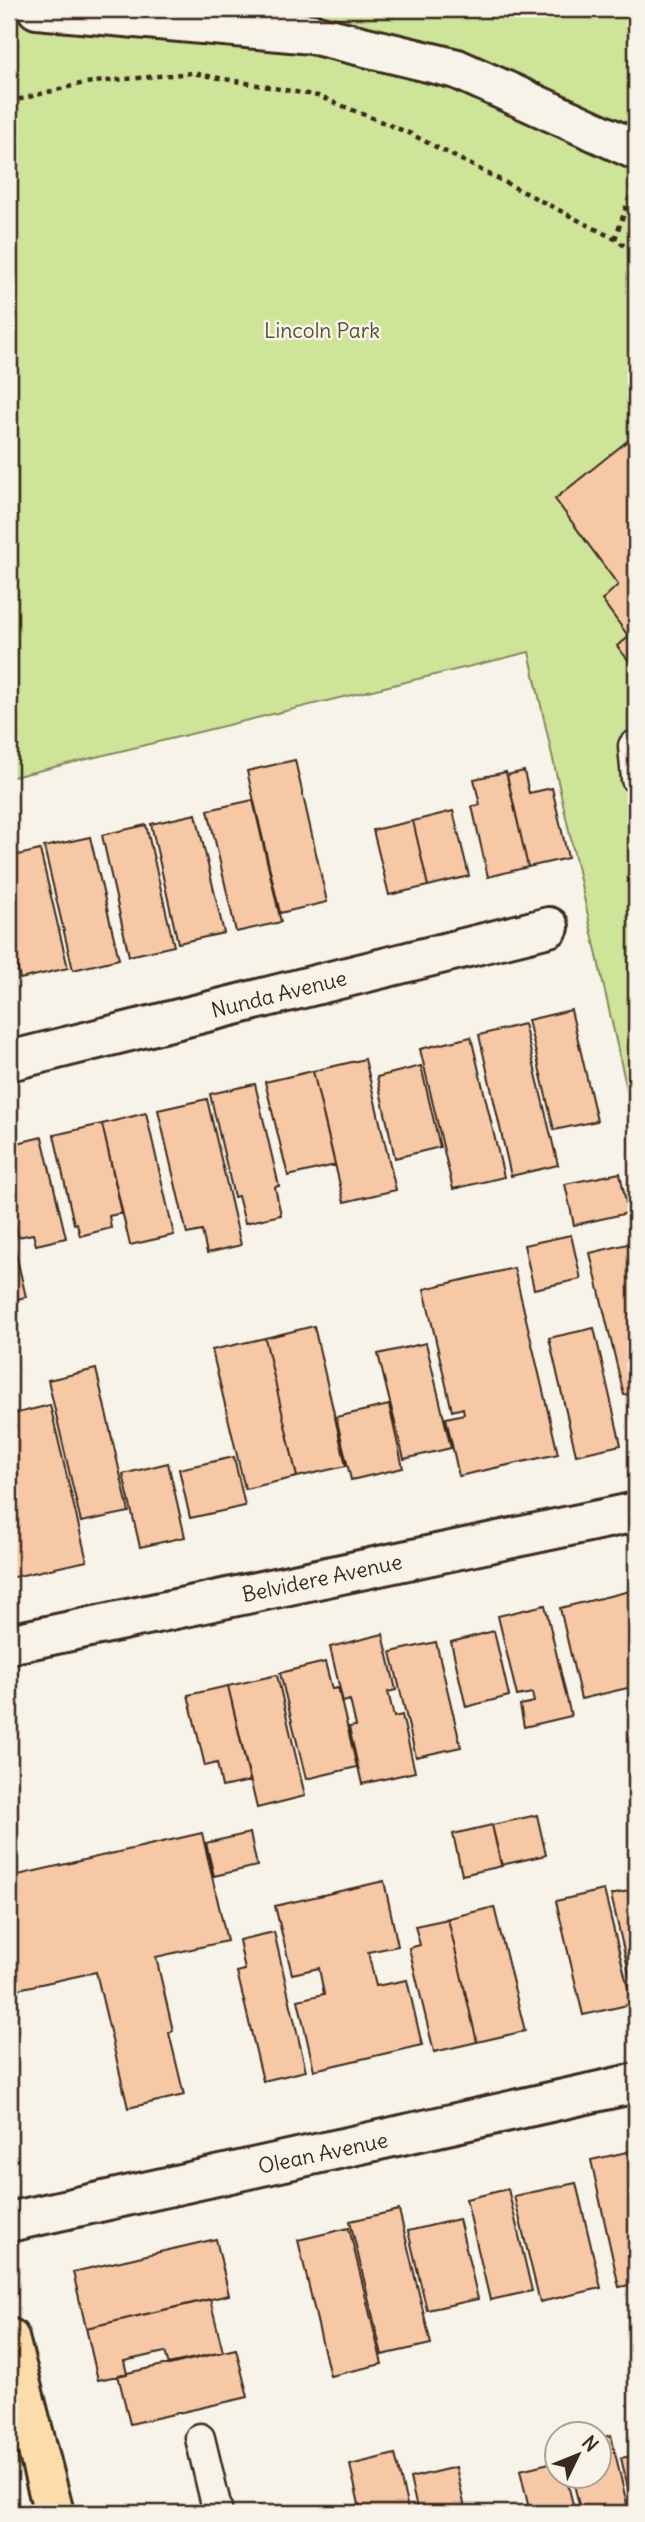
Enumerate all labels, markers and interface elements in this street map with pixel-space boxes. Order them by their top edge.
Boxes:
park label: Lincoln Park [264,317,380,344]
street label: Nunda Avenue [209,964,349,1024]
street label: Belvidere Avenue [240,1548,404,1608]
street label: Olean Avenue [256,2126,390,2180]
north arrow [544,2420,614,2490]
text: N [577,2430,604,2456]

